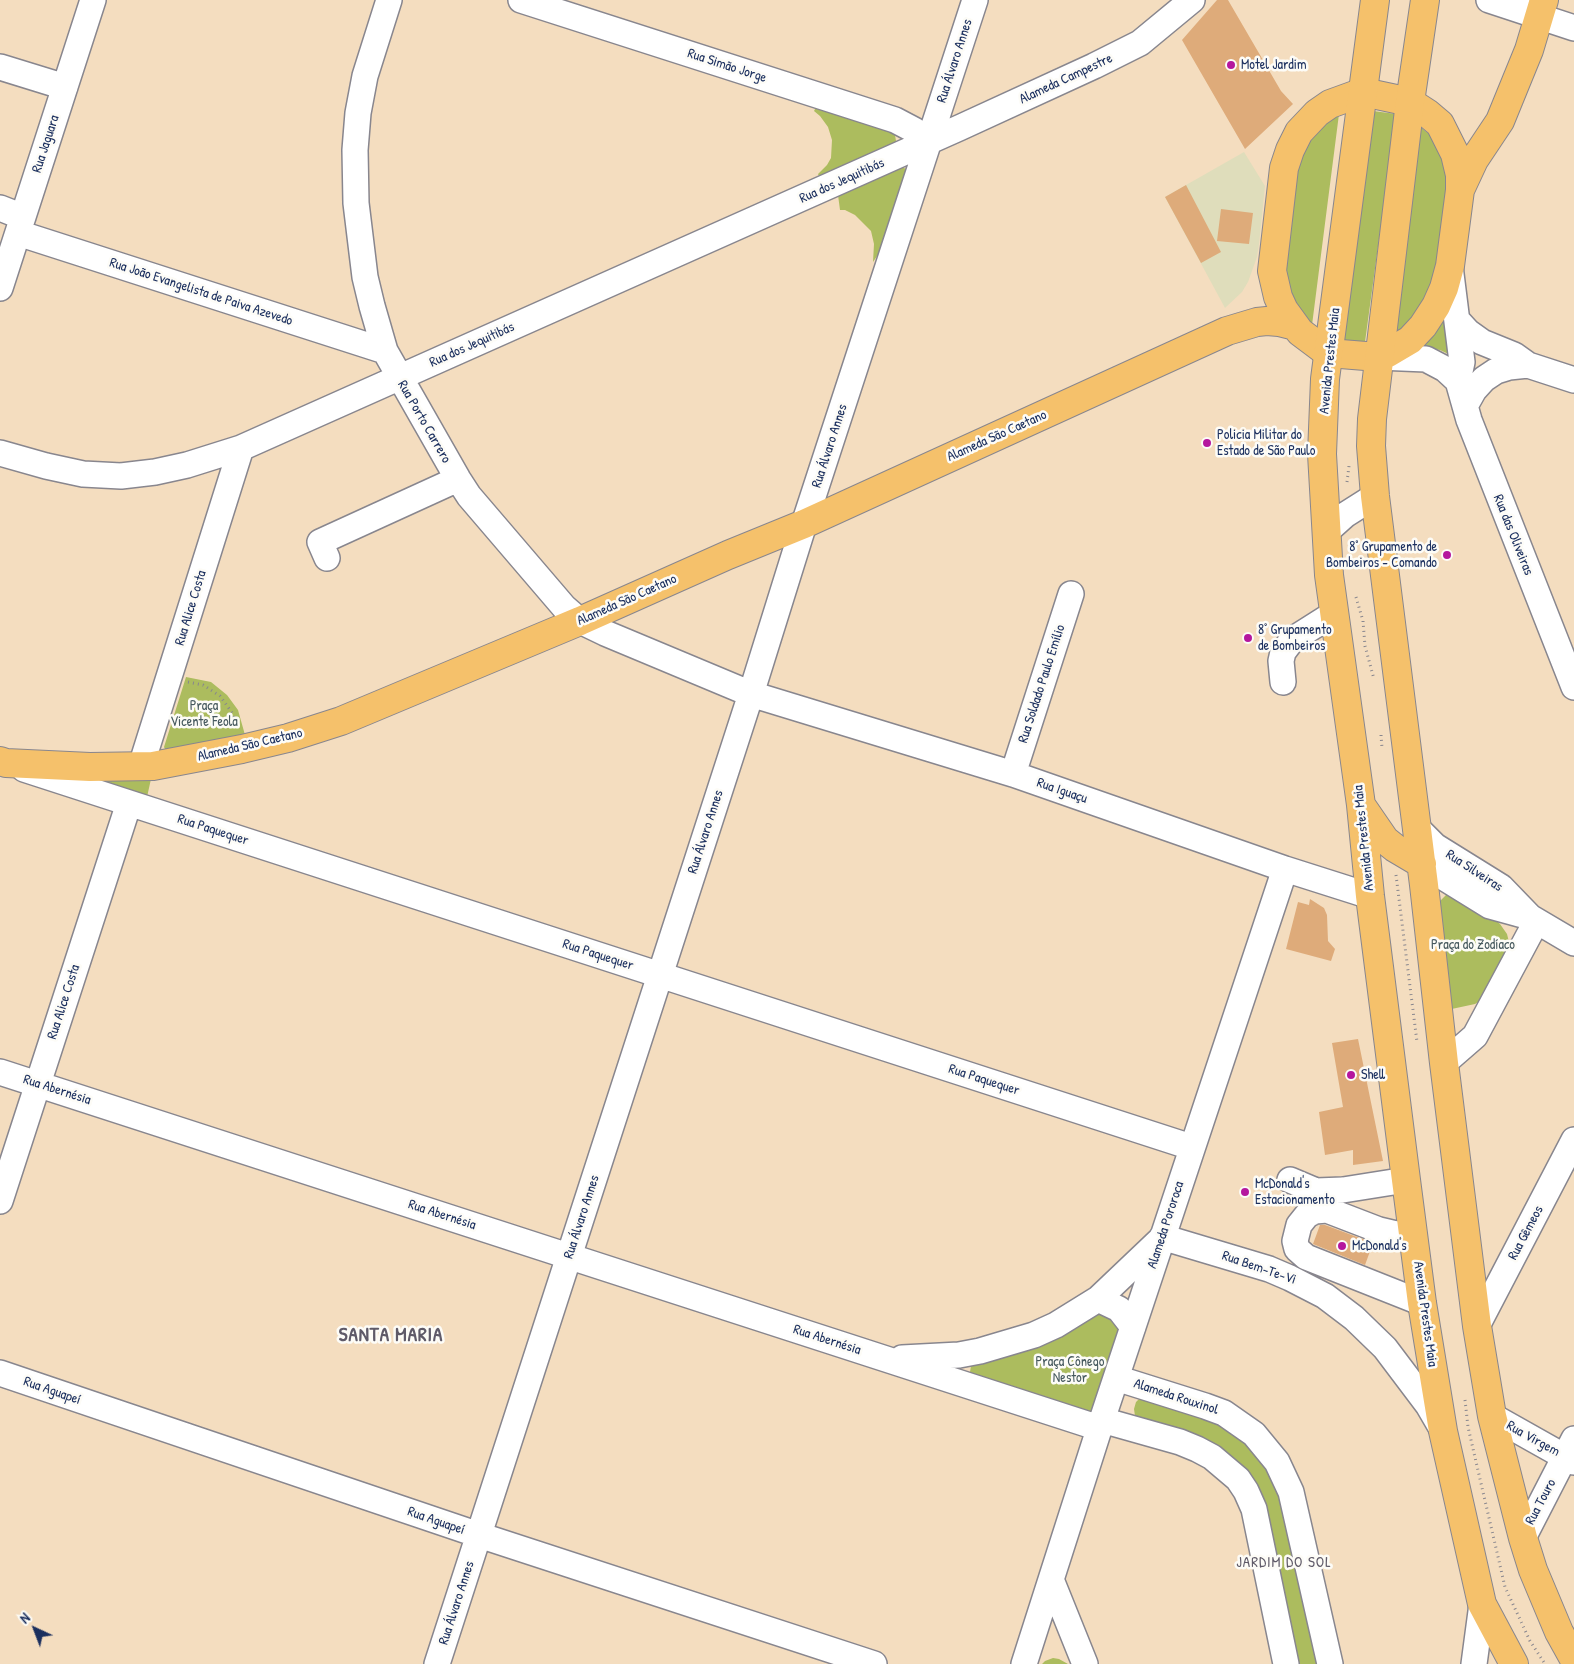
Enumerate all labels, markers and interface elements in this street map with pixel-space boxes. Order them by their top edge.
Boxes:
street label: Rua Álvaro Annes [934,17,976,105]
street label: Rua Simão Jorge [685,45,769,87]
street label: Alameda Campestre [1017,50,1115,108]
place label: Motel Jardim [1241,57,1306,73]
marker: Motel Jardim [1225,59,1237,71]
street label: Rua Jaguara [29,113,63,175]
street label: Rua dos Jequitibás [797,155,887,207]
street label: Rua João Evangelista de Paiva Azevedo [107,254,295,330]
street label: Avenida Prestes Maia [1316,307,1344,415]
street label: Rua dos Jequitibás [427,319,517,371]
street label: Rua Porto Carrero [394,378,454,466]
street label: Rua Álvaro Annes [809,402,851,490]
street label: Alameda São Caetano [945,407,1049,465]
place label: Policia Militar do Estado de São Paulo [1217,427,1315,460]
marker: Policia Militar do Estado de São Paulo [1201,437,1213,449]
street label: Rua das Oliveiras [1489,492,1537,578]
place label: 8° Grupamento de Bombeiros - Comando [1326,539,1437,572]
marker: 8° Grupamento de Bombeiros - Comando [1441,549,1453,561]
street label: Rua Alice Costa [172,568,210,648]
street label: Alameda São Caetano [575,571,679,629]
place label: 8° Grupamento de Bombeiros [1258,622,1332,654]
street label: Rua Soldado Paulo Emílio [1015,623,1069,745]
marker: 8° Grupamento de Bombeiros [1242,632,1254,644]
park label: Praça Vicente Feola [170,698,238,730]
street label: Alameda São Caetano [196,725,304,765]
street label: Rua Iguaçu [1035,775,1089,807]
street label: Avenida Prestes Maia [1350,784,1378,892]
street label: Rua Álvaro Annes [685,788,727,876]
street label: Rua Paquequer [175,811,251,849]
street label: Rua Silveiras [1442,846,1506,896]
street label: Rua Paquequer [560,936,636,974]
park label: Praça do Zodíaco [1431,937,1515,953]
street label: Rua Alice Costa [44,963,84,1041]
street label: Rua Paquequer [946,1061,1022,1099]
place label: Shell [1361,1067,1385,1083]
marker: Shell [1345,1069,1357,1081]
street label: Rua Abernésia [21,1071,93,1109]
street label: Rua Álvaro Annes [561,1173,603,1261]
place label: McDonald's Estacionamento [1255,1176,1335,1208]
street label: Alameda Pororoca [1144,1179,1188,1271]
marker: McDonald's Estacionamento [1239,1186,1251,1198]
street label: Rua Abernésia [406,1196,478,1234]
street label: Rua Gêmeos [1505,1203,1547,1263]
place label: McDonald's [1352,1238,1407,1254]
marker: McDonald's [1336,1240,1348,1252]
street label: Rua Bem-Te-Vi [1220,1247,1298,1289]
street label: Avenida Prestes Maia [1409,1260,1441,1368]
street label: Rua Abernésia [791,1321,863,1359]
district label: SANTA MARIA [337,1325,445,1347]
park label: Praça Cônego Nestor [1036,1354,1104,1386]
street label: Rua Aguapeí [21,1373,83,1409]
street label: Alameda Rouxinol [1132,1375,1220,1419]
street label: Rua Virgem [1503,1418,1563,1460]
street label: Rua Touro [1522,1476,1560,1528]
street label: Rua Aguapeí [405,1503,467,1539]
district label: JARDIM DO SOL [1235,1554,1333,1572]
street label: Rua Álvaro Annes [436,1559,478,1647]
north arrow [10,1604,60,1654]
text: N [15,1608,34,1627]

